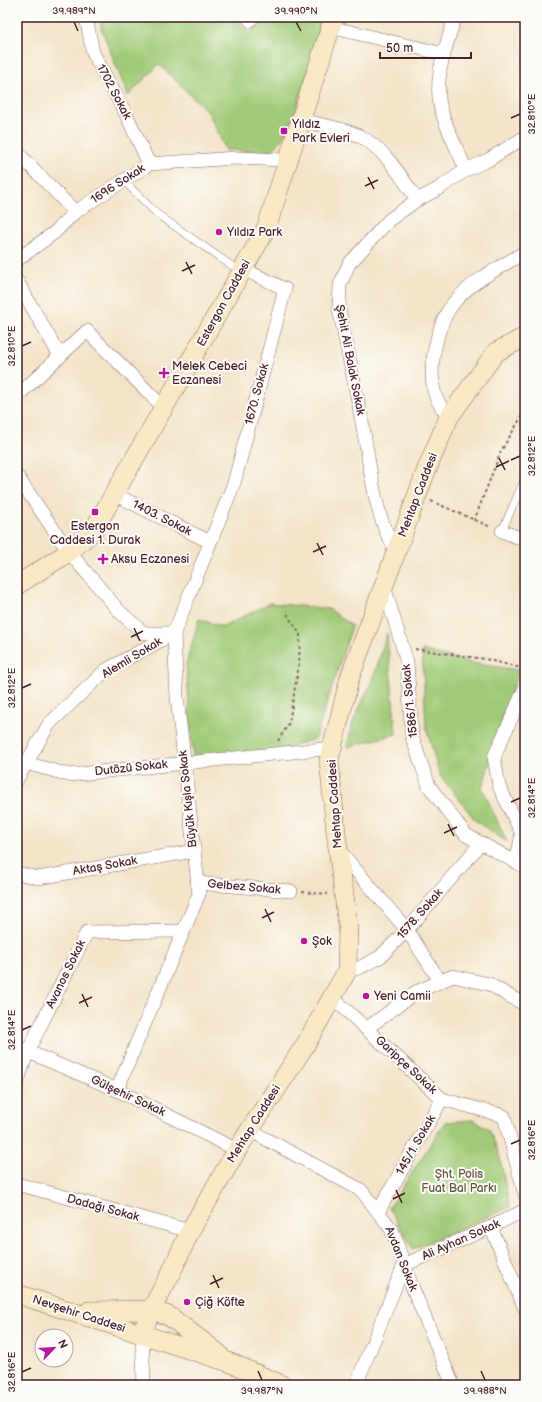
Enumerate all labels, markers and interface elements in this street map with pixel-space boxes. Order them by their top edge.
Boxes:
text: 39.989°N [52,5,96,17]
text: 39.990°N [274,5,318,17]
scale bar [380,34,471,60]
text: 50 m [386,41,413,56]
street label: 1702 Sokak [93,62,135,122]
text: 32.810°E [526,93,538,134]
place label: Yıldız Park Evleri [291,117,350,146]
marker: Yıldız Park Evleri [279,126,289,136]
street label: 1696 Sokak [88,161,148,207]
place label: Yıldız Park [226,225,282,240]
marker: Yıldız Park [214,227,224,237]
street label: Estergon Caddesi [194,257,254,349]
street label: Şehit Ali Balak Sokak [332,303,368,417]
text: 32.810°E [6,325,18,366]
place label: Melek Cebeci Eczanesi [172,359,247,388]
street label: 1670. Sokak [242,362,272,426]
marker: Melek Cebeci Eczanesi [159,368,169,378]
text: 32.812°E [526,435,538,476]
street label: Mehtap Caddesi [395,450,441,539]
street label: 1403. Sokak [130,497,194,539]
marker: Estergon Caddesi 1. Durak [90,507,100,517]
place label: Estergon Caddesi 1. Durak [50,519,140,548]
place label: Aksu Eczanesi [111,552,190,567]
marker: Aksu Eczanesi [98,554,108,564]
street label: Alemli Sokak [99,634,165,682]
street label: 1586/1. Sokak [399,663,421,738]
text: 32.812°E [6,667,18,708]
street label: Büyük Kışla Sokak [175,750,201,848]
street label: Dutözü Sokak [94,757,168,779]
street label: Mehtap Caddesi [324,759,346,849]
text: 32.814°E [526,777,538,818]
street label: Aktaş Sokak [72,853,138,879]
street label: Gelbez Sokak [207,876,282,898]
street label: 1578. Sokak [394,886,446,942]
place label: Şok [312,934,332,949]
marker: Şok [299,936,309,946]
street label: Avanos Sokak [43,937,89,1011]
place label: Yeni Camii [373,989,431,1004]
marker: Yeni Camii [361,991,371,1001]
text: 32.814°E [6,1009,18,1050]
street label: Garipçe Sokak [372,1033,440,1097]
street label: Gülşehir Sokak [88,1072,168,1120]
street label: Mehtap Caddesi [224,1082,284,1166]
street label: 145/1. Sokak [393,1112,439,1178]
text: 32.816°E [526,1119,538,1160]
park label: Şht. Polis Fuat Bal Parkı [421,1167,497,1196]
street label: Dadağı Sokak [65,1191,141,1225]
street label: Ali Ayhan Sokak [419,1216,503,1264]
street label: Avdan Sokak [381,1224,421,1294]
street label: Nevşehir Caddesi [31,1292,128,1336]
place label: Çiğ Köfte [195,1295,245,1310]
marker: Çiğ Köfte [182,1297,192,1307]
north arrow [34,1328,74,1368]
text: N [55,1337,70,1350]
text: 32.816°E [6,1351,18,1392]
text: 39.987°N [241,1385,283,1397]
text: 39.988°N [463,1385,507,1397]

